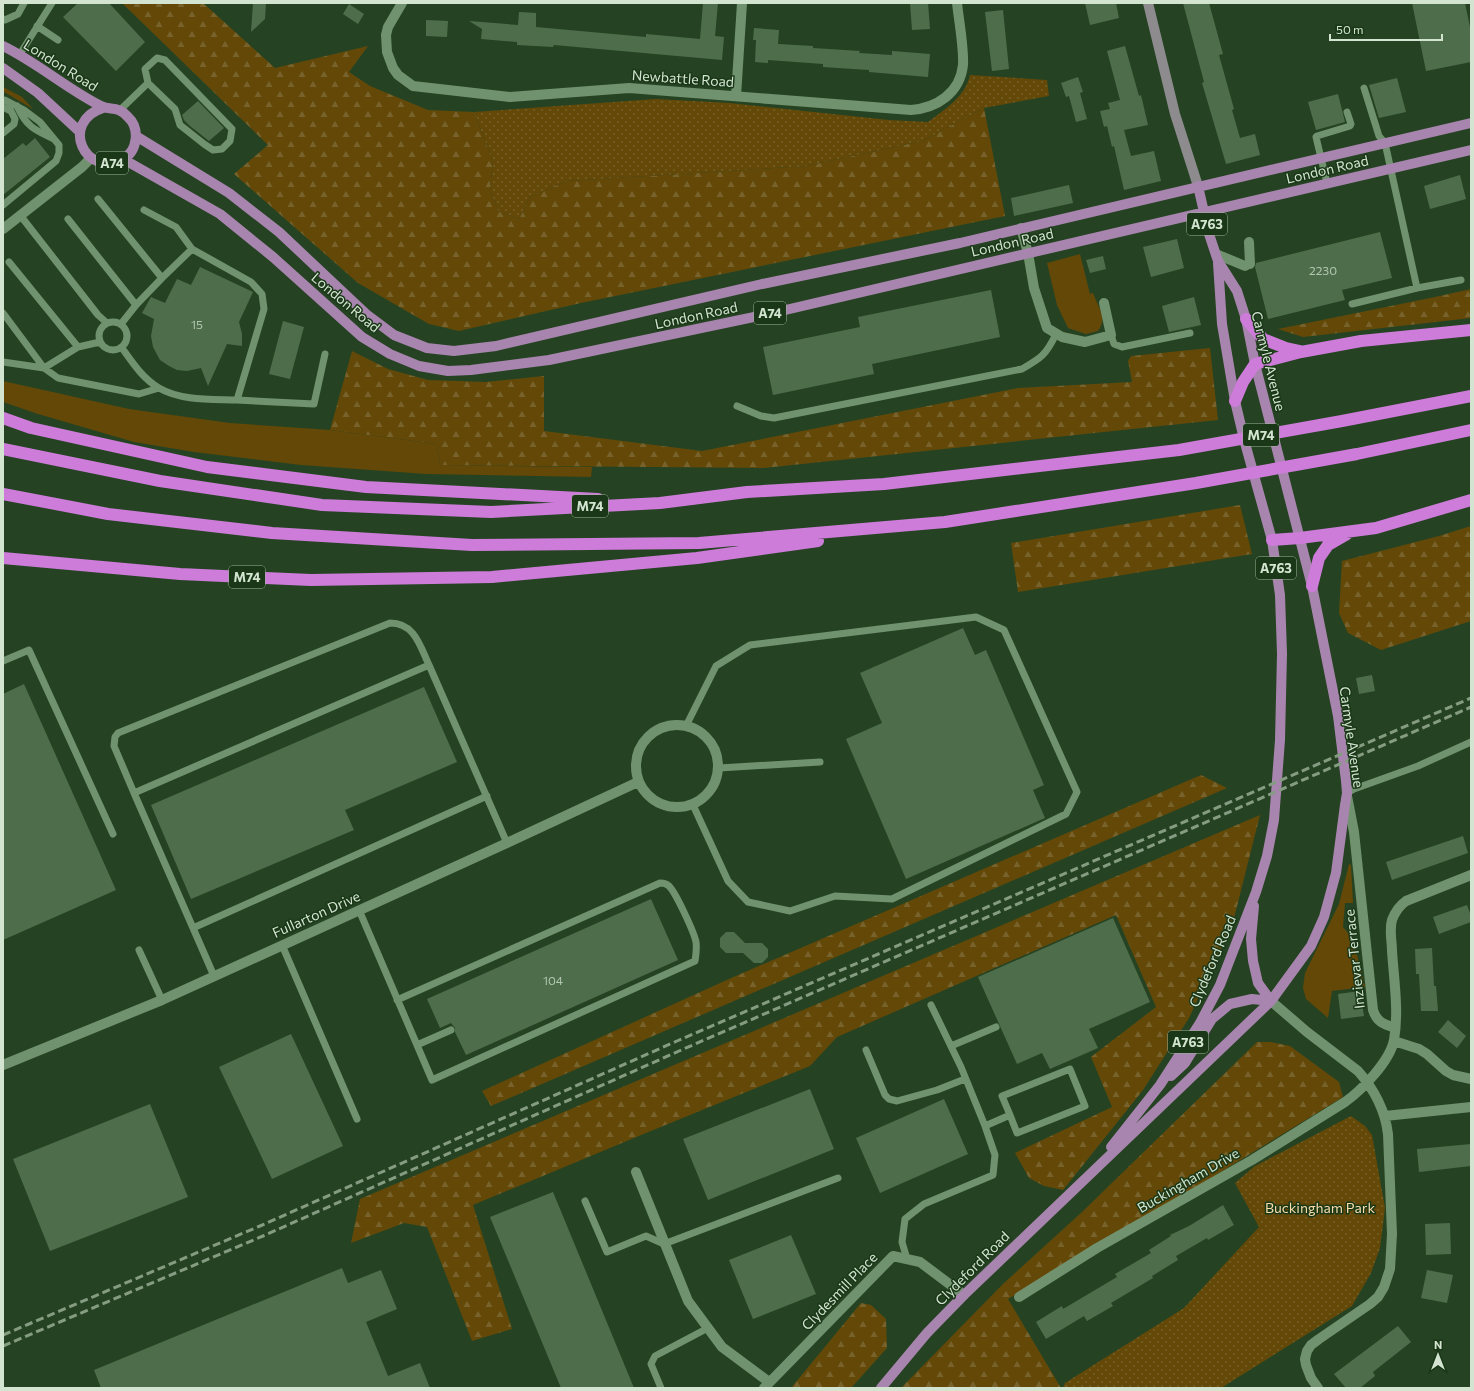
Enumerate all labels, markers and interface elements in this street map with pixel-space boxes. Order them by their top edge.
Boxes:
scale bar [1330,16,1442,42]
text: 50 m [1336,22,1364,36]
street label: London Road [21,35,101,95]
street label: Newbattle Road [631,66,735,90]
street label: London Road [1284,151,1370,187]
road number: A74 [96,152,128,174]
road number: A763 [1187,213,1227,235]
street label: London Road [969,224,1055,260]
house number: 2230 [1309,263,1337,277]
street label: London Road [308,268,384,336]
street label: London Road [653,298,739,332]
road number: A74 [754,302,786,324]
street label: Carmyle Avenue [1248,309,1290,413]
house number: 15 [191,317,203,331]
road number: M74 [1243,424,1279,446]
road number: M74 [572,495,608,517]
road number: A763 [1256,557,1296,579]
road number: M74 [229,566,265,588]
street label: Carmyle Avenue [1336,685,1368,789]
street label: Fullarton Drive [270,887,362,941]
street label: Inzievar Terrace [1340,908,1368,1010]
street label: Clydeford Road [1185,913,1239,1009]
house number: 104 [543,973,563,987]
road number: A763 [1168,1031,1208,1053]
street label: Buckingham Drive [1134,1144,1242,1216]
park label: Buckingham Park [1265,1199,1375,1216]
street label: Clydeford Road [931,1227,1013,1309]
street label: Clydesmill Place [798,1249,880,1333]
north arrow [1418,1335,1458,1375]
text: N [1434,1338,1442,1351]

